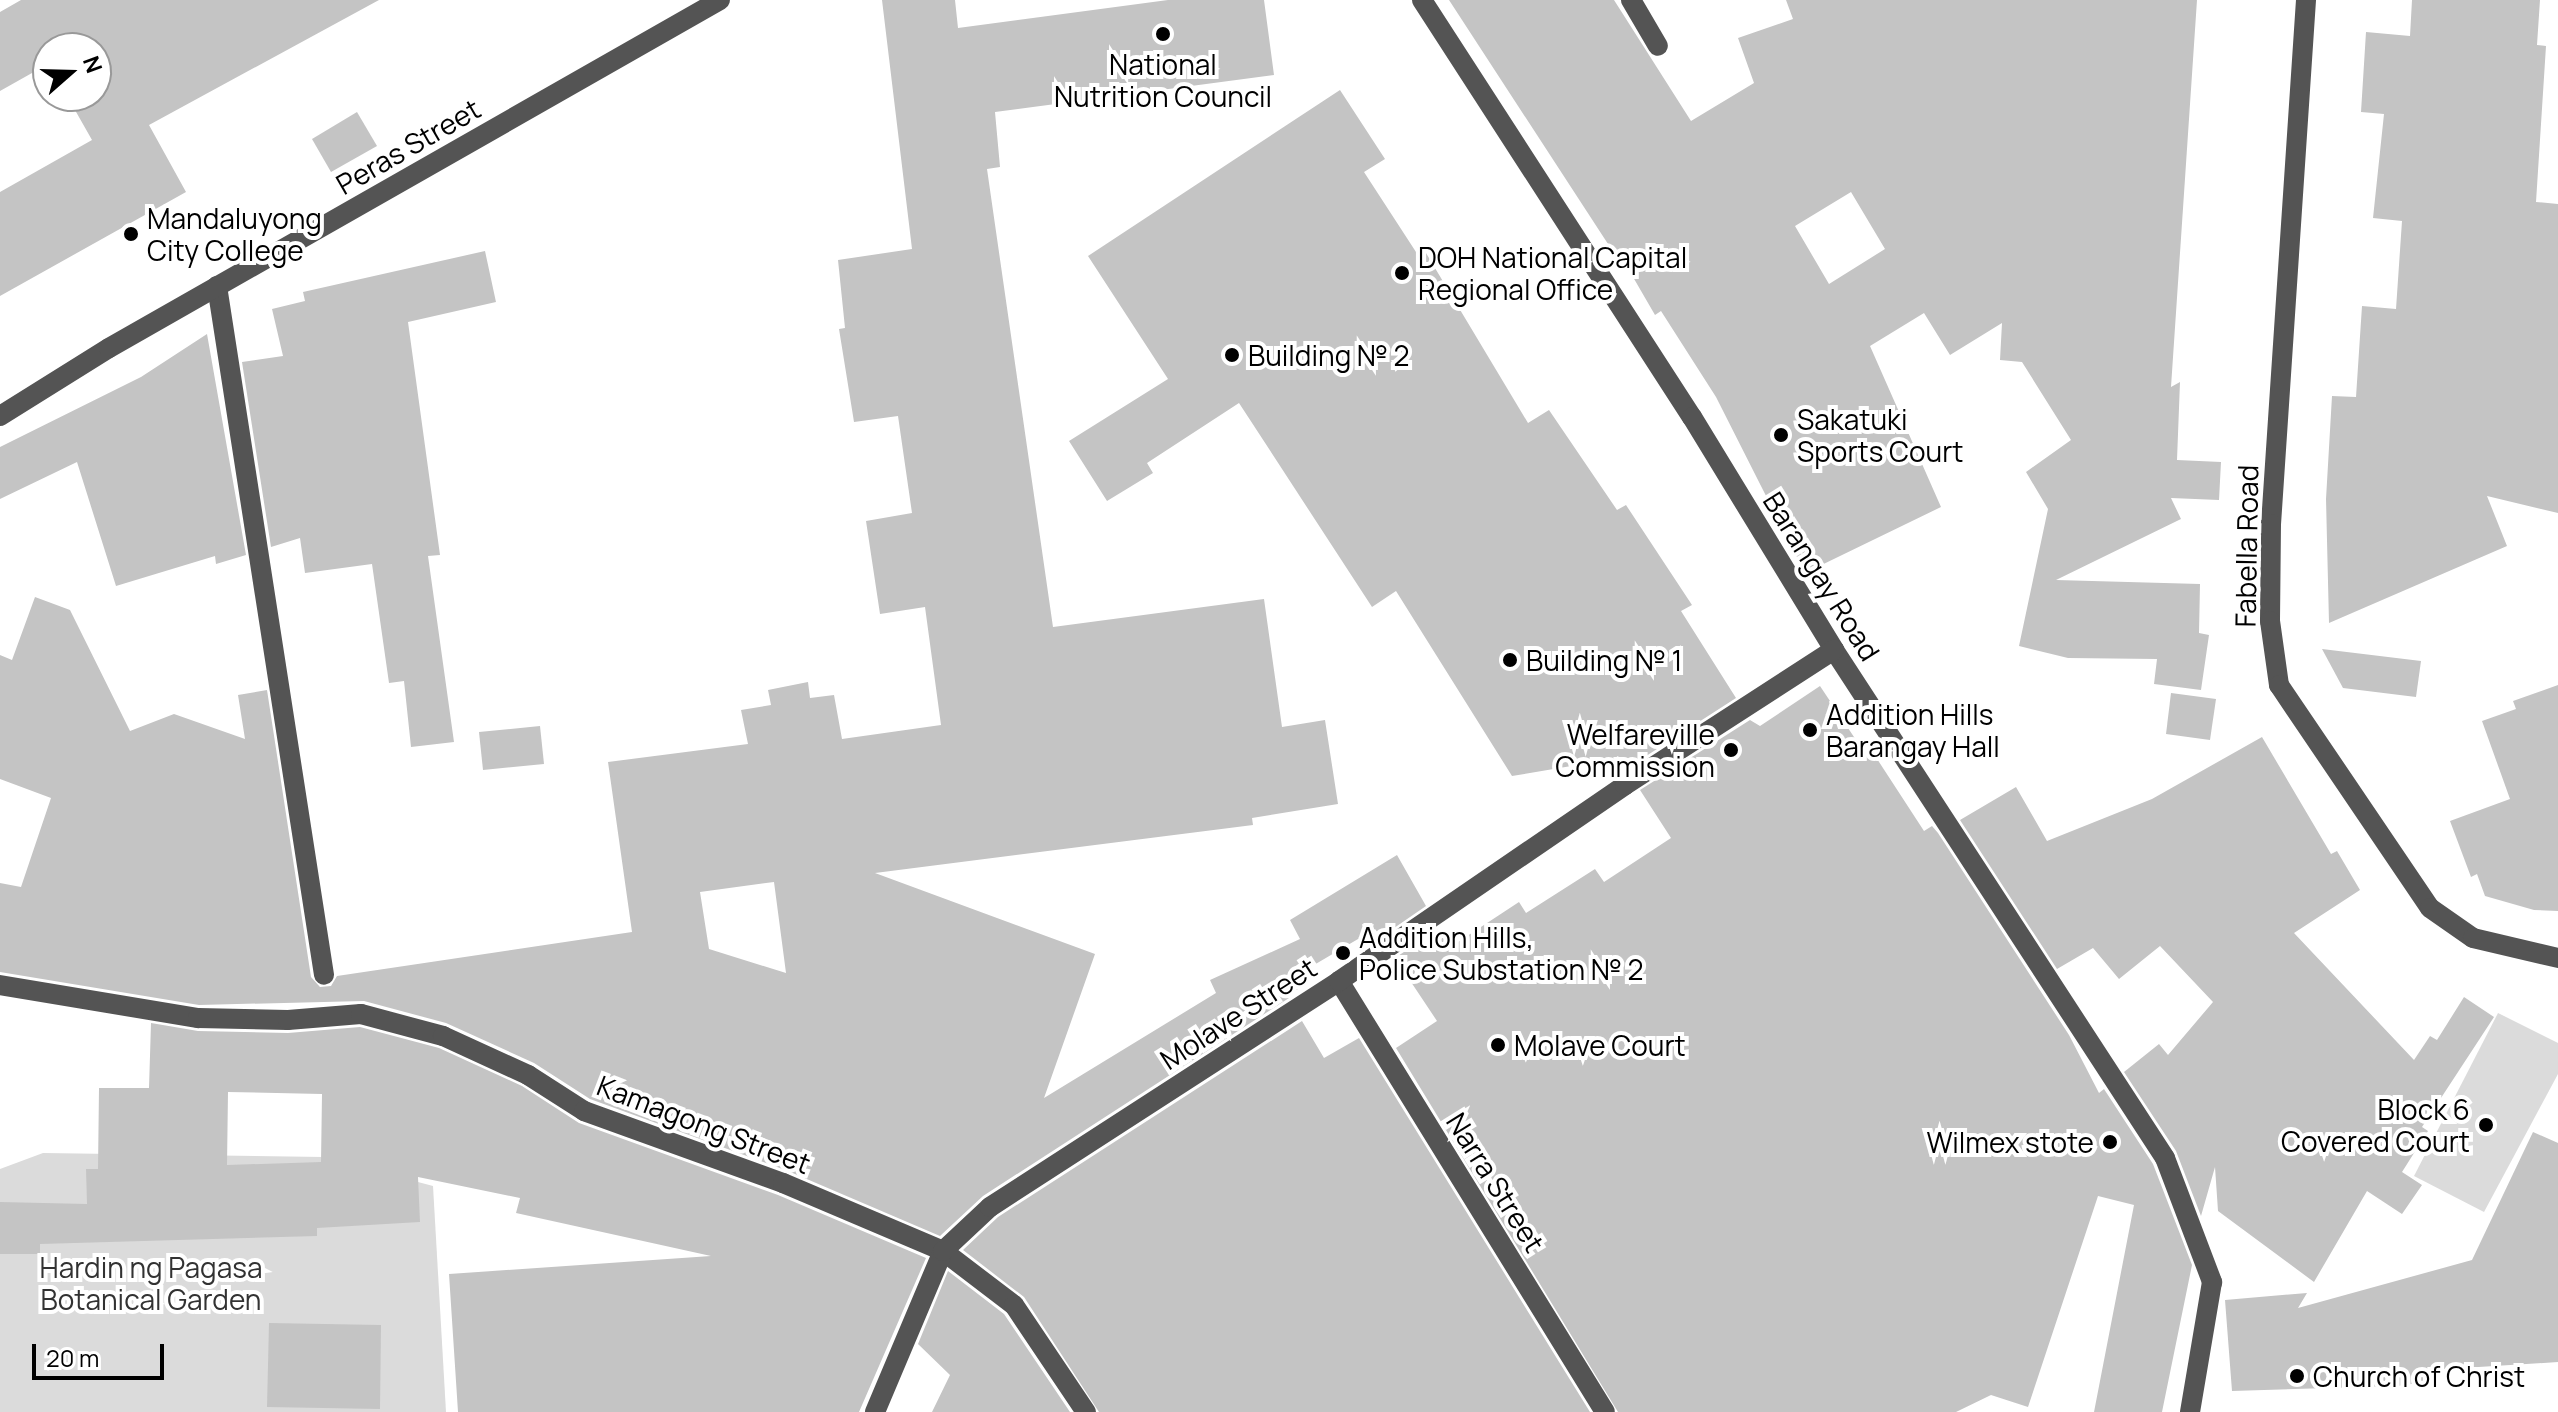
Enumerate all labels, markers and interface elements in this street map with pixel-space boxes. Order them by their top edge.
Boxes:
marker: National Nutrition Council [1154,25,1172,43]
north arrow [32,32,112,112]
place label: National Nutrition Council [1054,47,1272,113]
text: N [76,52,109,77]
street label: Peras Street [330,91,486,201]
place label: Mandaluyong City College [147,201,322,267]
marker: Mandaluyong City College [122,225,140,243]
place label: DOH National Capital Regional Office [1418,240,1687,306]
marker: DOH National Capital Regional Office [1393,264,1411,282]
place label: Building № 2 [1248,338,1409,372]
marker: Building № 2 [1223,346,1241,364]
place label: Sakatuki Sports Court [1797,402,1964,468]
marker: Sakatuki Sports Court [1772,426,1790,444]
street label: Fabella Road [2228,464,2264,628]
street label: Barangay Road [1757,485,1887,667]
place label: Building № 1 [1526,643,1682,677]
marker: Building № 1 [1501,651,1519,669]
place label: Addition Hills Barangay Hall [1826,697,2000,763]
place label: Welfareville Commission [1555,717,1715,783]
marker: Addition Hills Barangay Hall [1801,721,1819,739]
marker: Welfareville Commission [1722,741,1740,759]
place label: Addition Hills, Police Substation № 2 [1359,920,1643,986]
marker: Addition Hills, Police Substation № 2 [1334,944,1352,962]
street label: Molave Street [1154,950,1322,1076]
place label: Molave Court [1514,1028,1686,1062]
marker: Molave Court [1489,1036,1507,1054]
street label: Kamagong Street [593,1068,815,1180]
place label: Block 6 Covered Court [2281,1092,2470,1158]
street label: Narra Street [1440,1106,1552,1258]
marker: Block 6 Covered Court [2477,1116,2495,1134]
place label: Wilmex stote [1927,1125,2094,1159]
marker: Wilmex stote [2101,1133,2119,1151]
park label: Hardin ng Pagasa Botanical Garden [40,1250,262,1316]
scale bar [36,1328,168,1378]
text: 20 m [46,1341,99,1374]
place label: Church of Christ [2313,1359,2525,1393]
marker: Church of Christ [2288,1367,2306,1385]

